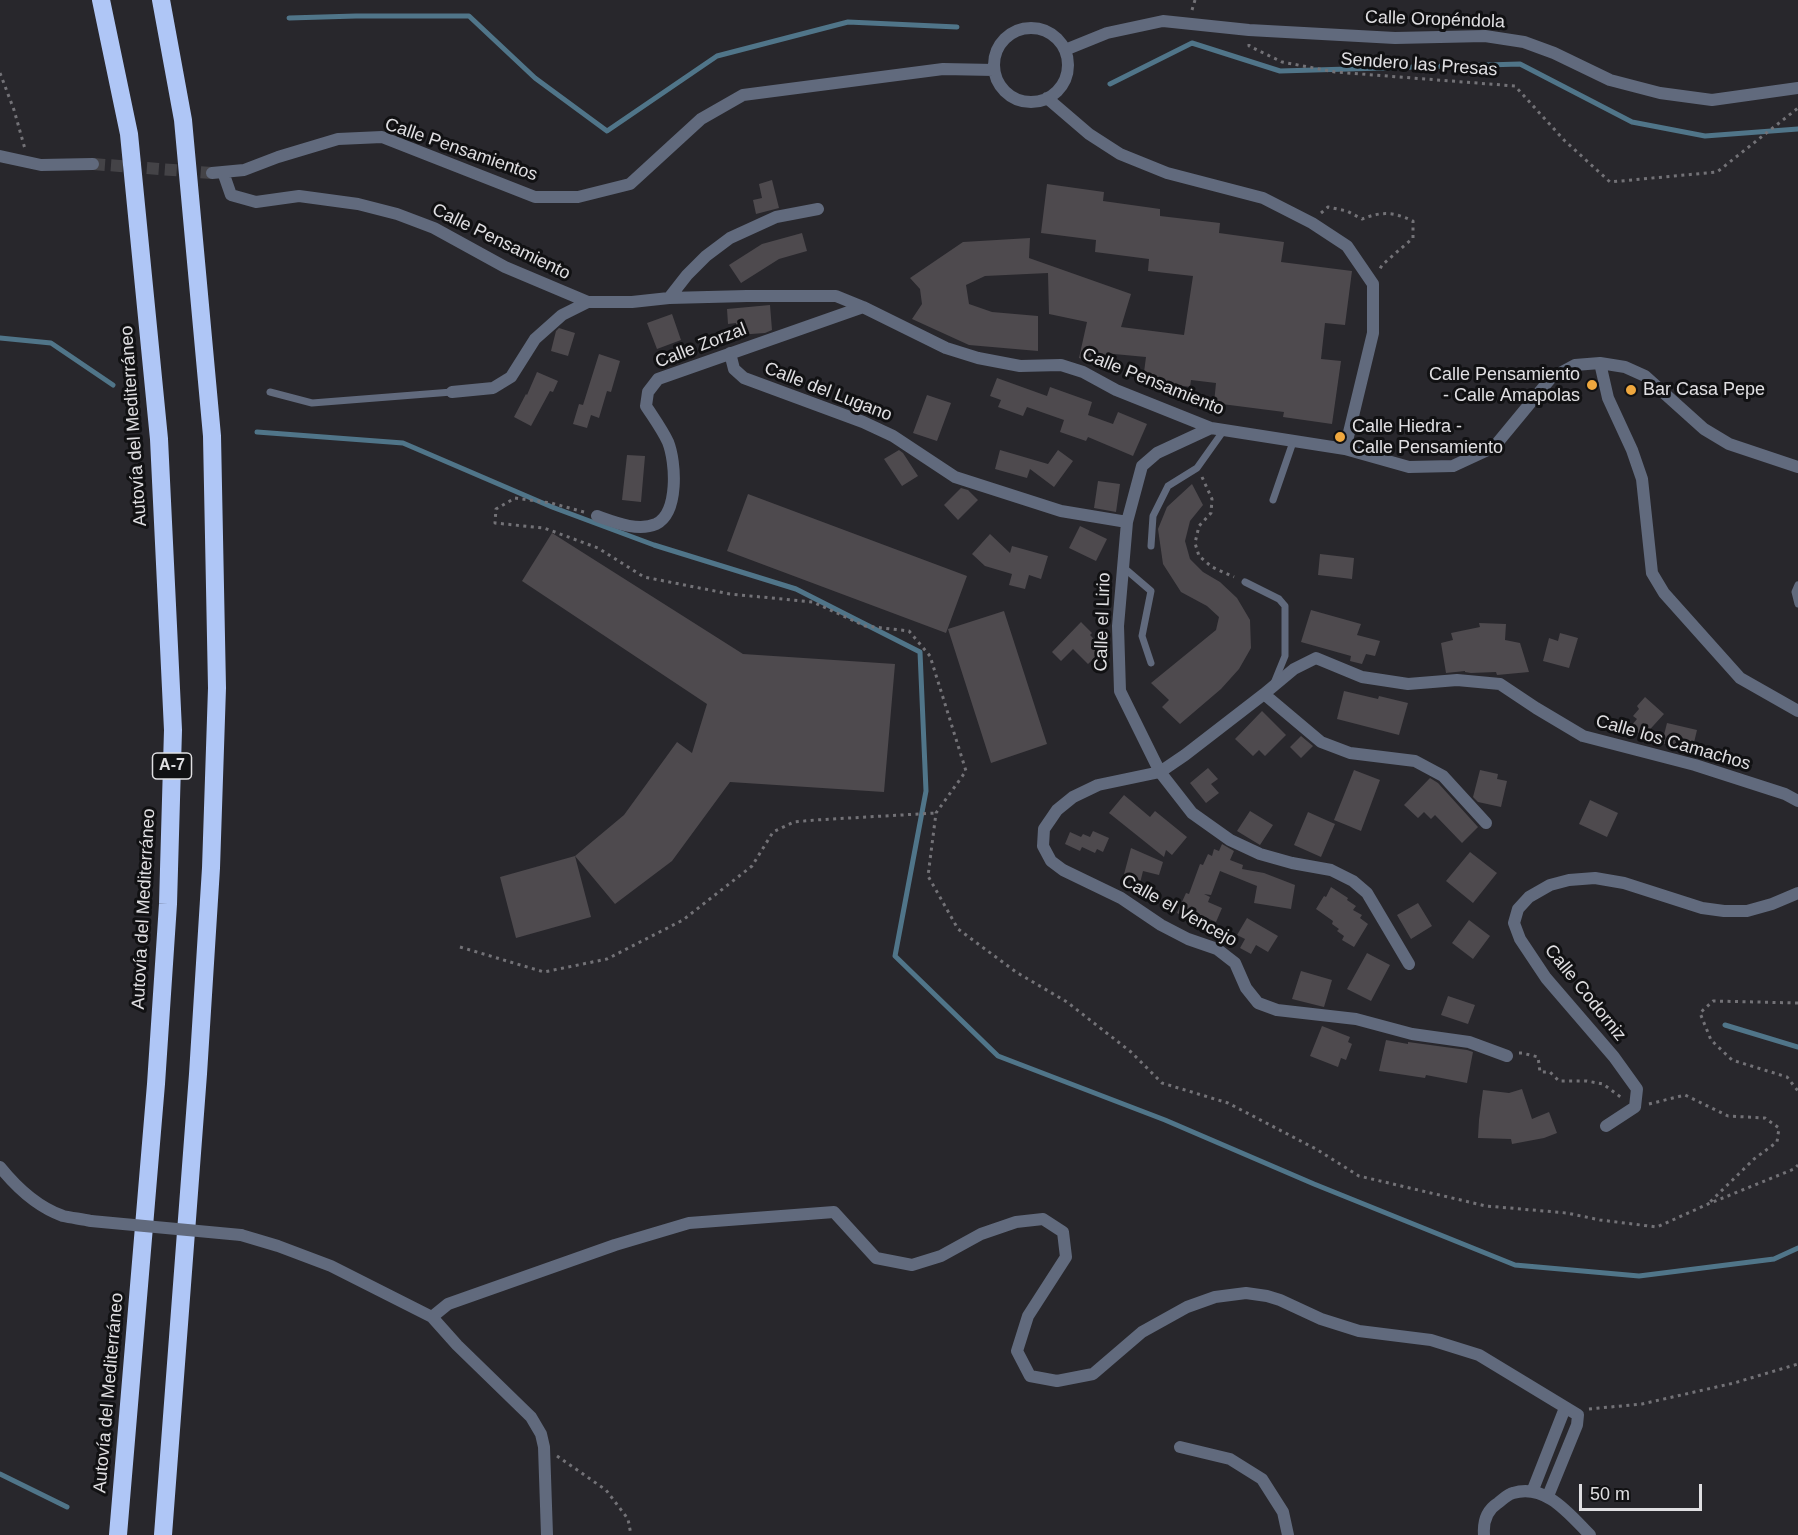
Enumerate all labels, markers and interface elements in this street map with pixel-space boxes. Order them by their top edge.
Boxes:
street label: Calle Oropéndola [1365,7,1505,33]
street label: Sendero las Presas [1340,49,1498,81]
street label: Calle Pensamientos [382,114,540,186]
street label: Calle Pensamiento [428,199,574,285]
street label: Calle Zorzal [652,319,750,373]
street label: Autovía del Mediterráneo [116,325,152,527]
street label: Calle Pensamiento [1079,344,1227,420]
street label: Calle del Lugano [761,358,895,426]
place label: Calle Pensamiento - Calle Amapolas [1429,364,1580,406]
marker: Calle Pensamiento - Calle Amapolas [1585,378,1599,392]
place label: Bar Casa Pepe [1643,379,1765,401]
marker: Bar Casa Pepe [1624,383,1638,397]
place label: Calle Hiedra - Calle Pensamiento [1352,416,1503,458]
marker: Calle Hiedra - Calle Pensamiento [1333,430,1347,444]
street label: Calle el Lirio [1090,572,1116,672]
street label: Calle los Camachos [1593,711,1753,775]
road number: A-7 [152,753,192,779]
street label: Autovía del Mediterráneo [128,808,160,1010]
street label: Calle el Vencejo [1117,870,1241,952]
street label: Calle Codorniz [1539,940,1631,1046]
street label: Autovía del Mediterráneo [89,1292,129,1494]
scale bar [1582,1472,1705,1510]
text: 50 m [1590,1484,1630,1504]

